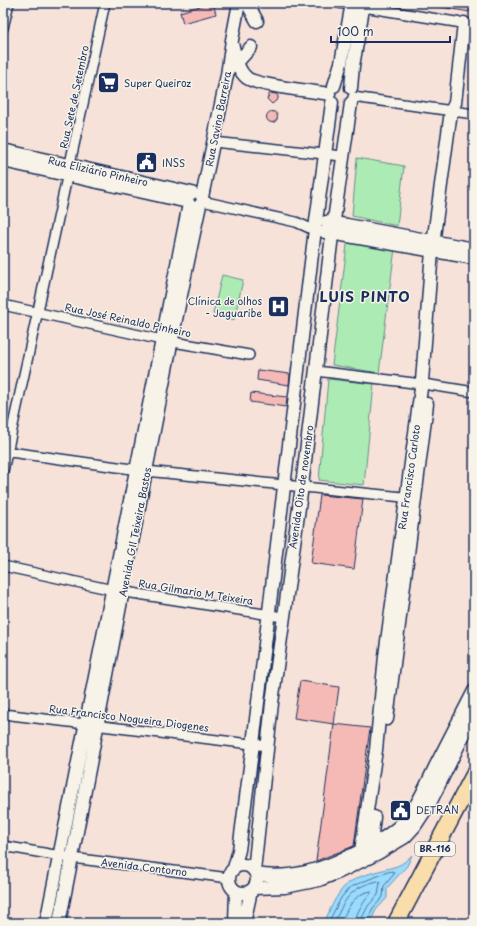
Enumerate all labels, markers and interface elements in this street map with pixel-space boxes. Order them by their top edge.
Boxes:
scale bar [331,18,450,44]
text: 100 m [337,22,374,40]
street label: Rua Sete de Setembro [55,43,92,150]
street label: Rua Savino Barreira [201,69,234,168]
supermarket icon: Super Queiroz [95,70,121,96]
place label: Super Queiroz [124,75,191,90]
public building icon: INSS [134,150,160,176]
street label: Rua Eliziário Pinheiro [47,152,150,189]
place label: INSS [162,155,185,170]
district label: LUIS PINTO [319,286,411,307]
place label: Clínica de olhos - Jaguaribe [188,293,262,320]
hospital icon: Clínica de olhos - Jaguaribe [265,294,291,320]
street label: Rua José Reinaldo Pinheiro [64,299,193,340]
street label: Rua Francisco Carloto [394,423,423,530]
street label: Avenida Oito de novembro [284,424,317,550]
street label: Avenida GIl Teixeira Bastos [115,466,154,598]
street label: Rua Gilmario M Teixeira [137,575,255,608]
street label: Rua Francisco Nogueira Diogenes [48,700,210,735]
public building icon: DETRAN [388,797,414,823]
place label: DETRAN [416,802,459,817]
road number: BR-116 [415,842,455,856]
street label: Avenida Contorno [100,854,189,879]

